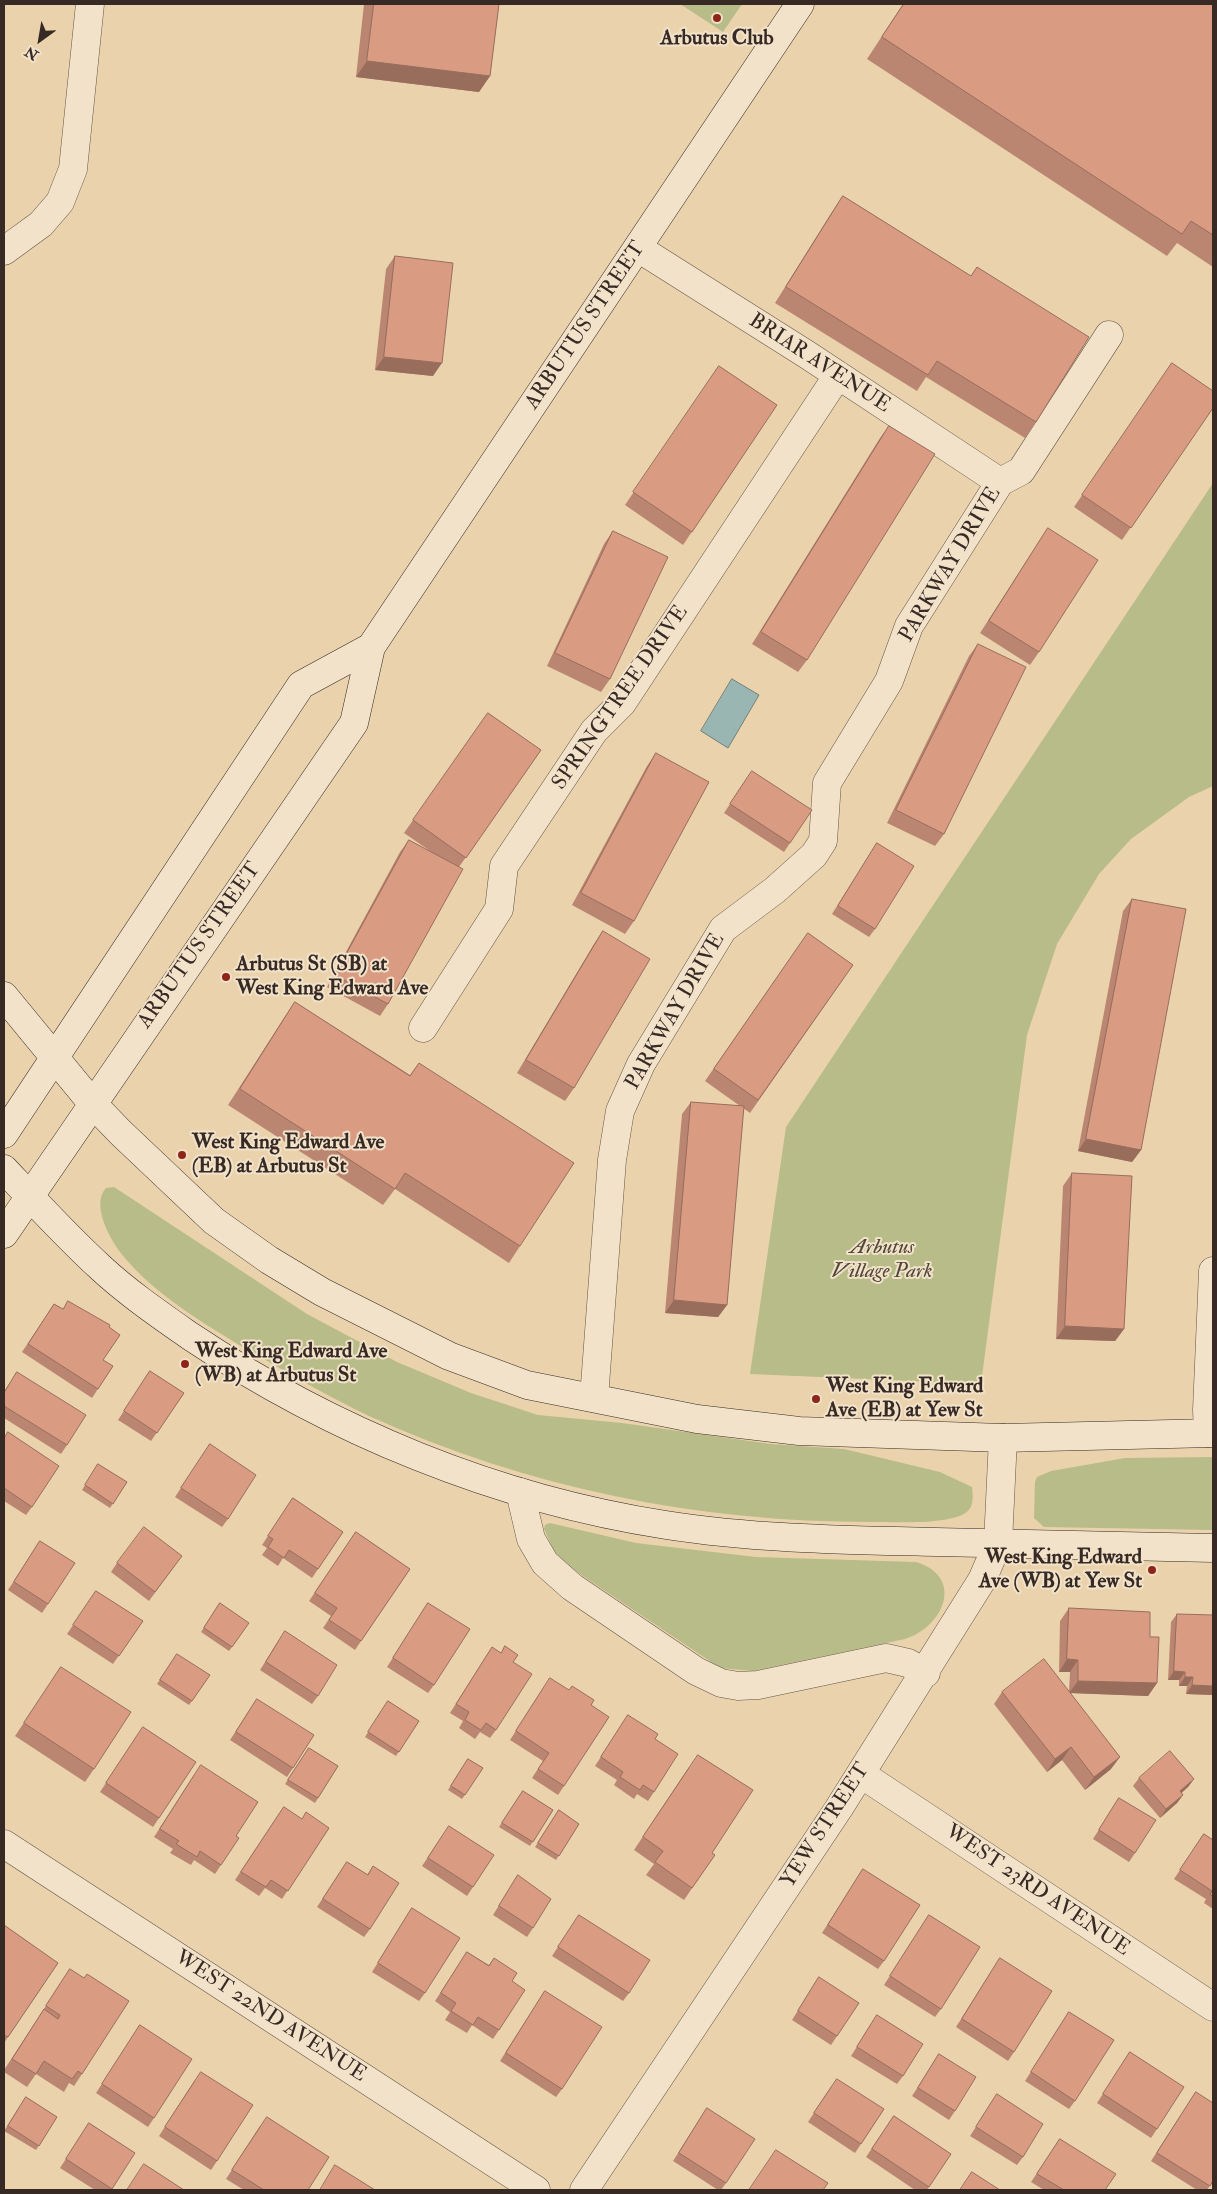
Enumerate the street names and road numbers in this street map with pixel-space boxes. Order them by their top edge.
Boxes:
street label: ARBUTUS STREET [520,237,652,415]
street label: BRIAR AVENUE [744,309,894,419]
street label: PARKWAY DRIVE [895,483,1007,647]
street label: SPRINGTREE DRIVE [548,601,694,795]
street label: ARBUTUS STREET [133,858,267,1034]
street label: PARKWAY DRIVE [621,929,731,1095]
street label: YEW STREET [776,1759,876,1893]
street label: WEST 23RD AVENUE [940,1820,1134,1962]
street label: WEST 22ND AVENUE [169,1946,371,2088]

